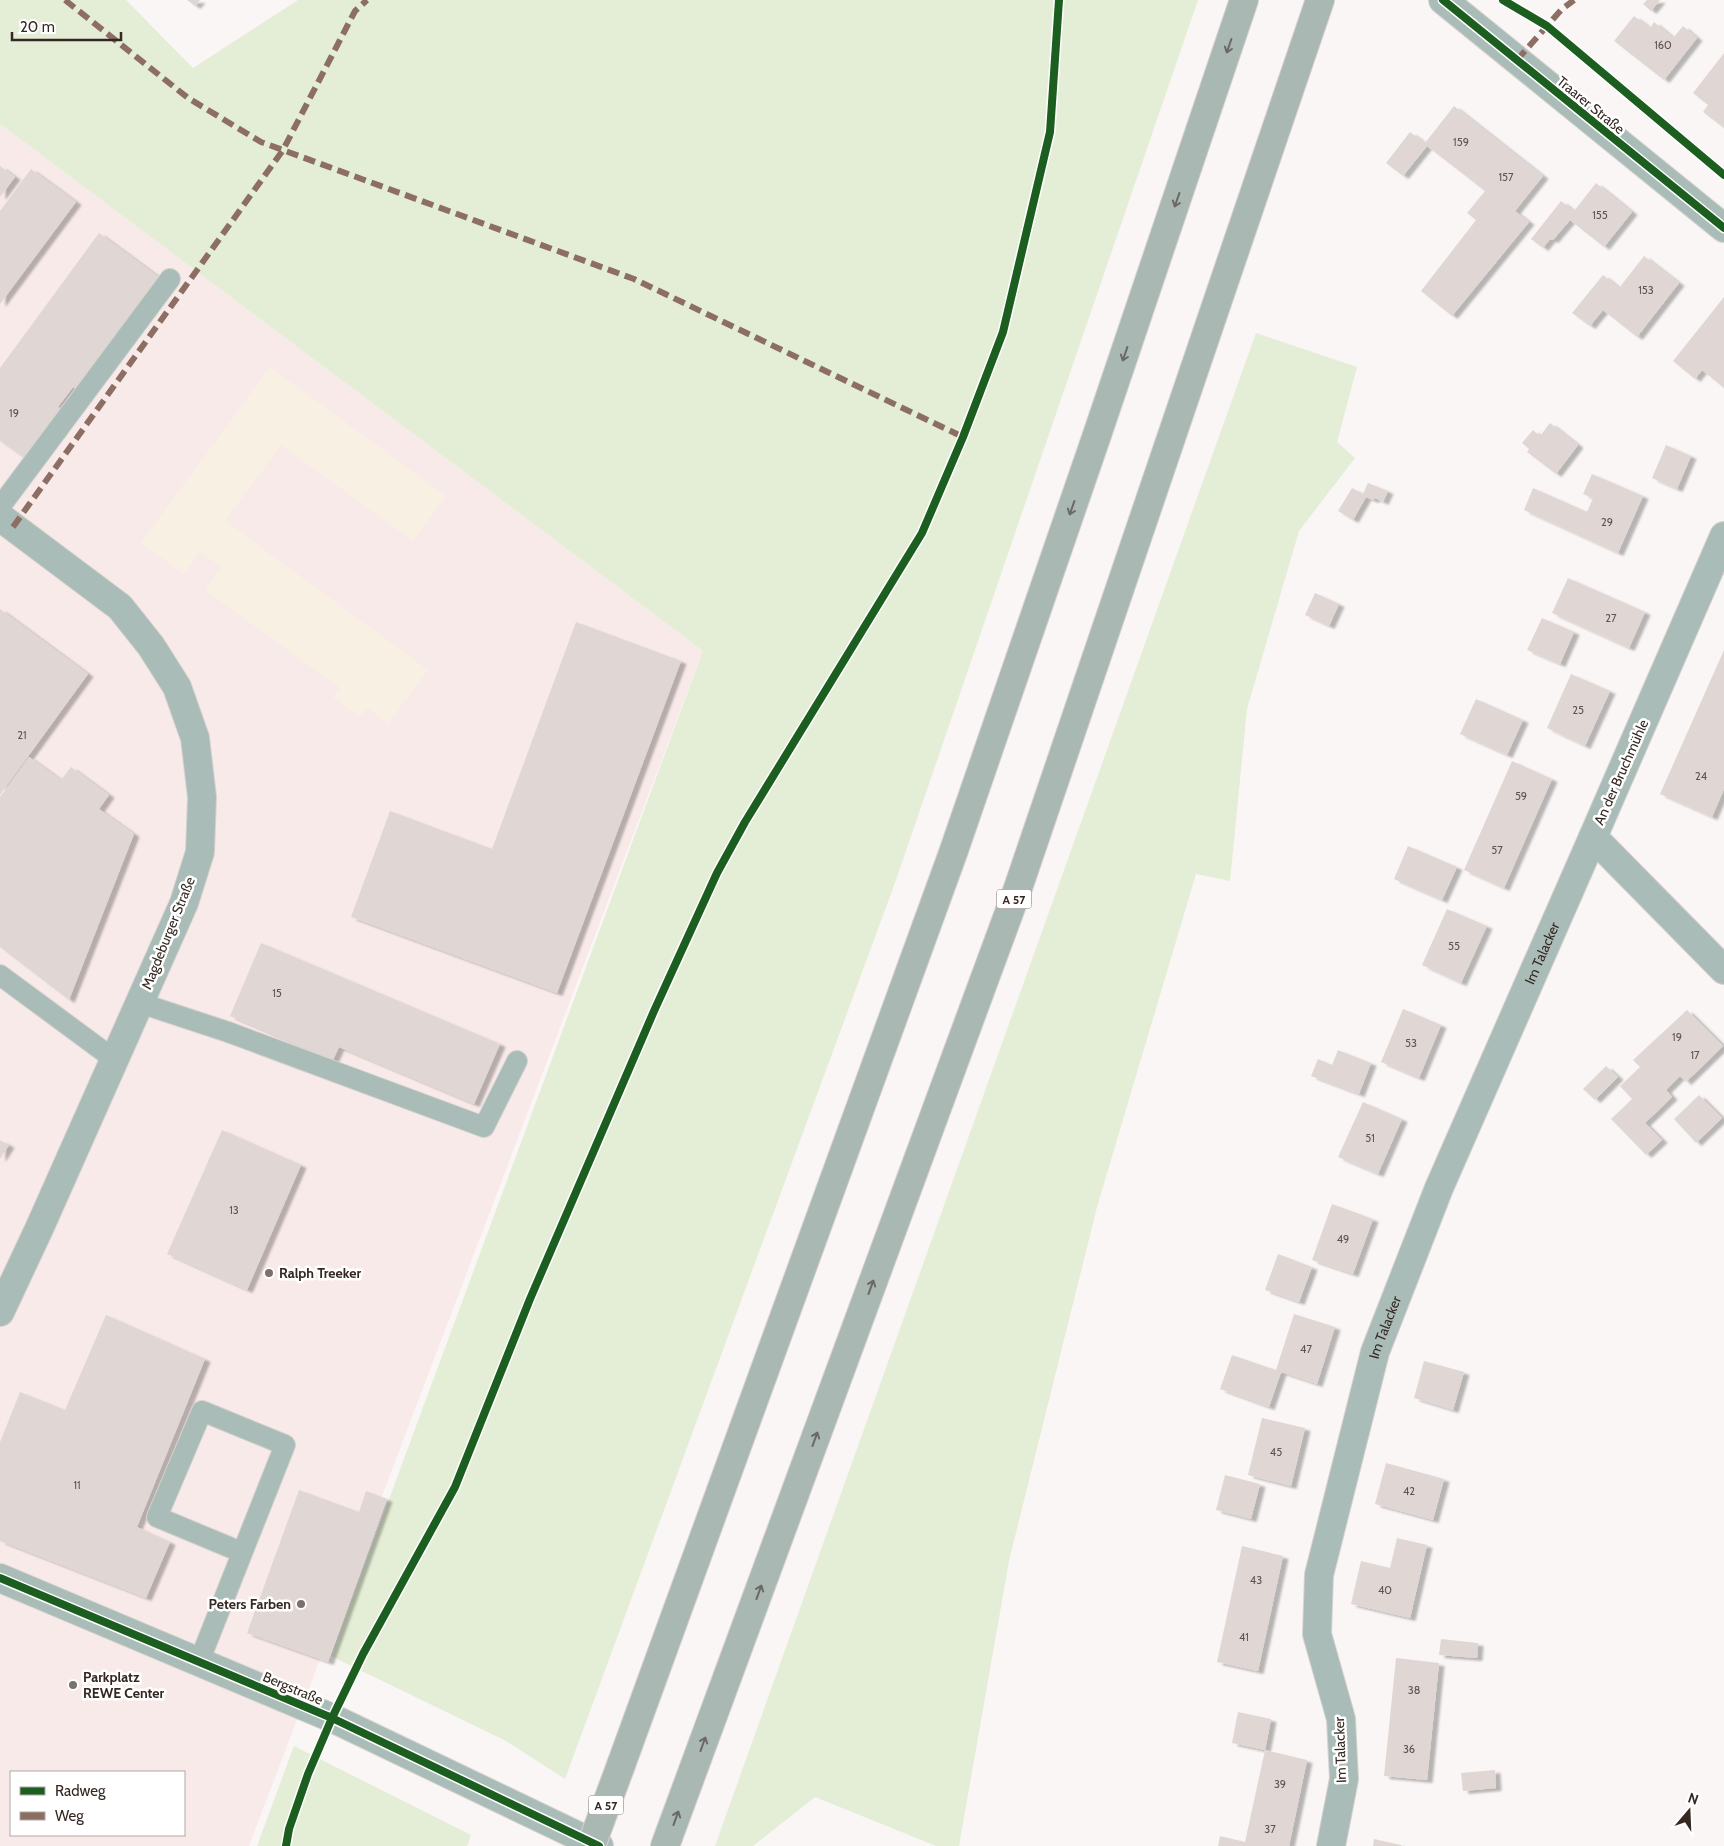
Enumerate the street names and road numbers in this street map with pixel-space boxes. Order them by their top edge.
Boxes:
street label: Traarer Straße [1554,72,1628,138]
street label: An der Bruchmühle [1590,716,1652,828]
street label: Magdeburger Straße [137,874,199,992]
road number: A 57 [996,890,1032,909]
street label: Im Talacker [1520,919,1564,987]
street label: Im Talacker [1365,1293,1405,1361]
street label: Bergstraße [260,1667,326,1709]
street label: Im Talacker [1330,1716,1350,1783]
road number: A 57 [588,1796,624,1814]

